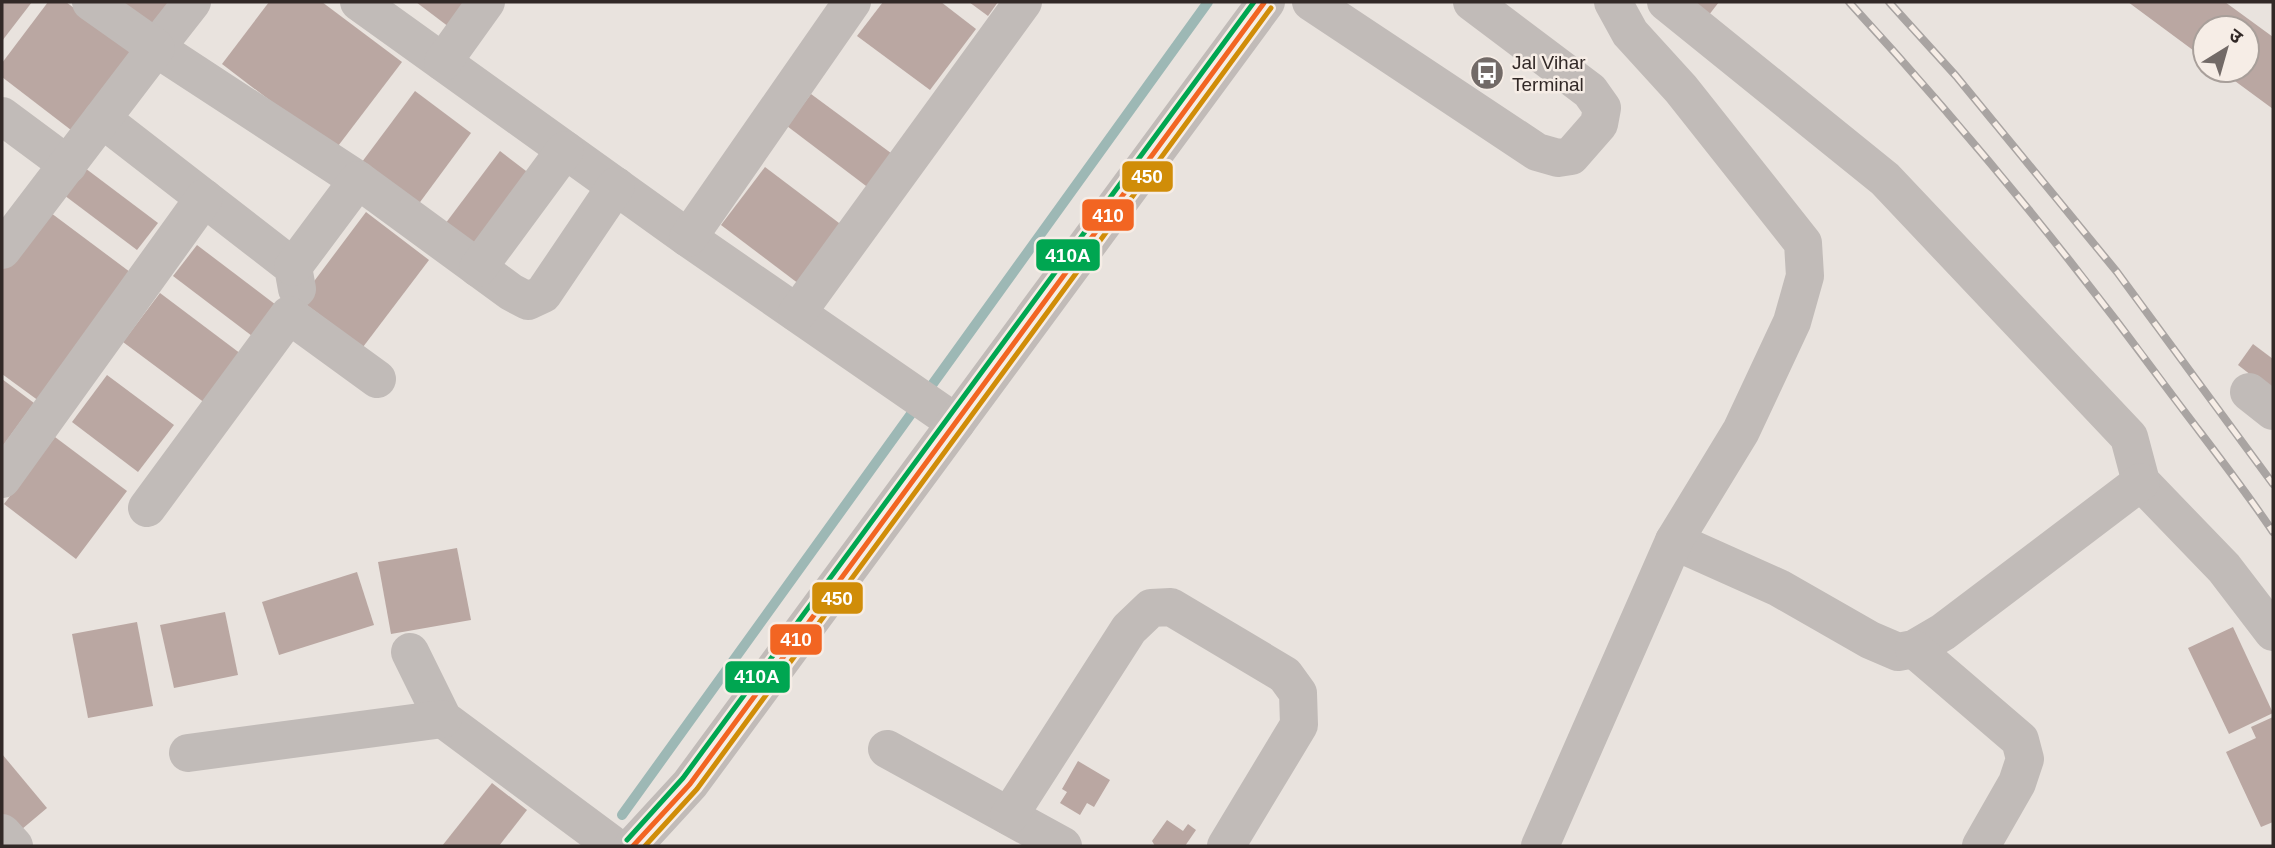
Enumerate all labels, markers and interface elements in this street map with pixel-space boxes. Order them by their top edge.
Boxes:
north arrow [2191,14,2261,84]
text: उ [2225,24,2247,48]
place label: Jal Vihar Terminal [1512,52,1586,95]
bus stop icon: Jal Vihar Terminal [1468,54,1506,92]
line badge: 450 [1121,160,1174,193]
text: 450 [1131,166,1163,187]
line badge: 410 [1081,198,1135,232]
text: 410 [1092,205,1124,226]
line badge: 410A [1035,238,1101,272]
text: 410A [1045,245,1091,266]
line badge: 450 [811,581,864,615]
text: 450 [821,588,853,609]
line badge: 410 [769,623,823,656]
text: 410 [780,629,812,650]
line badge: 410A [724,660,791,694]
text: 410A [734,666,780,687]

